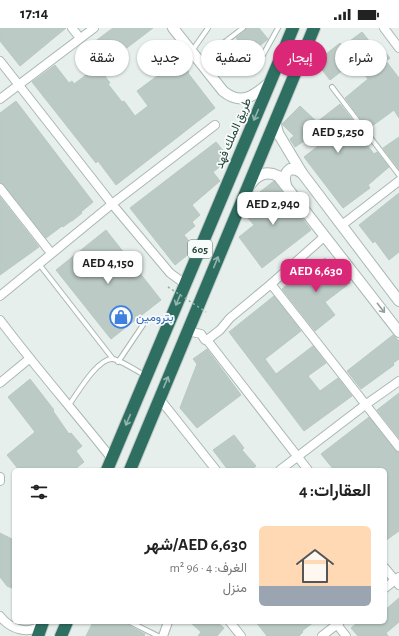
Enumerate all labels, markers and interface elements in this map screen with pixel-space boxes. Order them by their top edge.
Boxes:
text: 17:14 [20,6,48,21]
chip: شقة [75,40,129,76]
chip: جديد [137,40,193,76]
chip: تصفية [201,40,265,76]
chip: إيجار [273,40,327,76]
chip: شراء [335,40,387,76]
street label: طريق الملك فهد [213,96,255,171]
one-way arrow [252,109,259,121]
pin: AED 5,250 [292,120,384,154]
text: AED 5,250 [312,126,364,139]
pin: AED 2,940 [227,192,319,226]
text: AED 2,940 [246,198,300,211]
road number: 605 [188,240,212,258]
pin: AED 4,150 [62,251,154,285]
text: AED 4,150 [82,257,134,270]
one-way arrow [213,257,221,269]
pin: AED 6,630 [270,259,362,293]
text: AED 6,630 [290,265,342,278]
one-way arrow [174,293,182,305]
one-way arrow [376,302,385,313]
shop icon: بترومين [108,304,134,330]
place label: بترومين [136,311,173,325]
one-way arrow [163,377,171,389]
one-way arrow [124,413,132,425]
icon: filters [28,481,50,503]
text: العقارات: 4 [299,482,371,499]
text: AED 6,630/شهر [144,536,247,553]
icon: home [291,542,339,590]
text: الغرف: 4 · 96 m² [169,562,247,575]
text: منزل [223,582,247,595]

